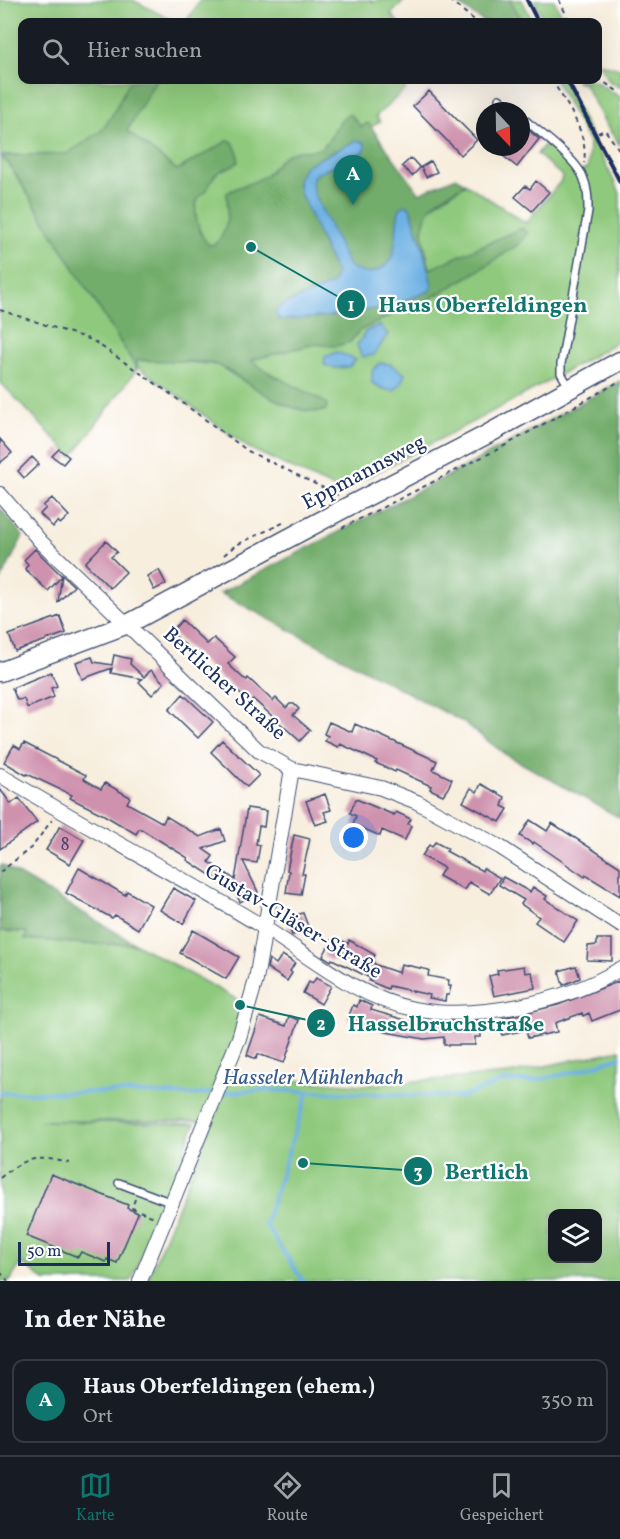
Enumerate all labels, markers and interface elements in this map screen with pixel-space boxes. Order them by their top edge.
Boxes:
search box [18,18,602,84]
icon: search [39,35,72,68]
text: Hier suchen [87,36,202,67]
north arrow [476,102,530,156]
pin: A [334,156,372,205]
callout: Haus Oberfeldingen [336,284,600,324]
text: Haus Oberfeldingen [378,291,588,322]
text: 1 [347,294,355,319]
street label: Eppmannsweg [297,428,431,518]
street label: Bertlicher Straße [156,621,292,747]
your location [339,823,368,852]
house number: 8 [60,833,70,858]
street label: Gustav-Gläser-Straße [199,857,387,987]
callout: Hasselbruchstraße [306,1003,556,1043]
text: Hasselbruchstraße [348,1010,544,1041]
text: 2 [316,1013,326,1038]
water label: Hasseler Mühlenbach [222,1063,404,1094]
callout: Bertlich [403,1151,541,1191]
text: Bertlich [445,1158,529,1189]
text: 3 [413,1161,423,1186]
map controls [548,1209,602,1263]
button: layers [548,1209,602,1263]
scale bar [18,1239,110,1266]
text: 50 m [27,1241,61,1263]
text: In der Nähe [24,1302,166,1338]
text: Haus Oberfeldingen (ehem.) [83,1372,375,1403]
text: A [38,1387,53,1415]
text: 350 m [541,1387,594,1415]
text: Ort [83,1403,113,1431]
tab: Karte [76,1469,115,1527]
tab: Route [267,1469,308,1527]
tab: Gespeichert [460,1469,544,1527]

